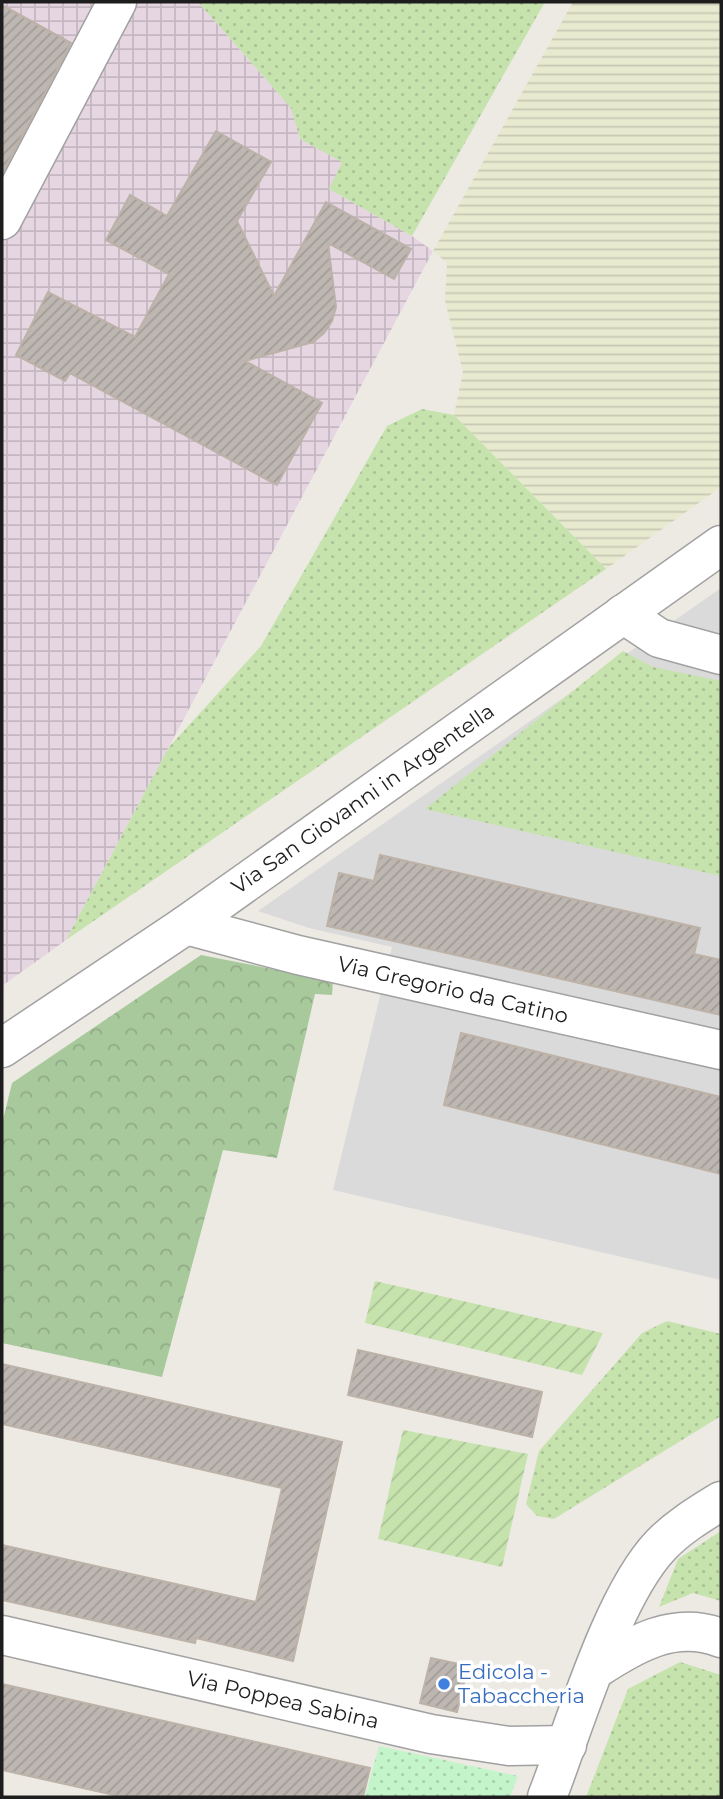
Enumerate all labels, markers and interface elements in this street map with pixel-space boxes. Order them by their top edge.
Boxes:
street label: Via San Giovanni in Argentella [227,698,499,899]
street label: Via Gregorio da Catino [335,951,571,1028]
place label: Edicola - Tabaccheria [458,1659,585,1708]
street label: Via Poppea Sabina [185,1665,382,1734]
marker: Edicola - Tabaccheria [436,1676,452,1692]

